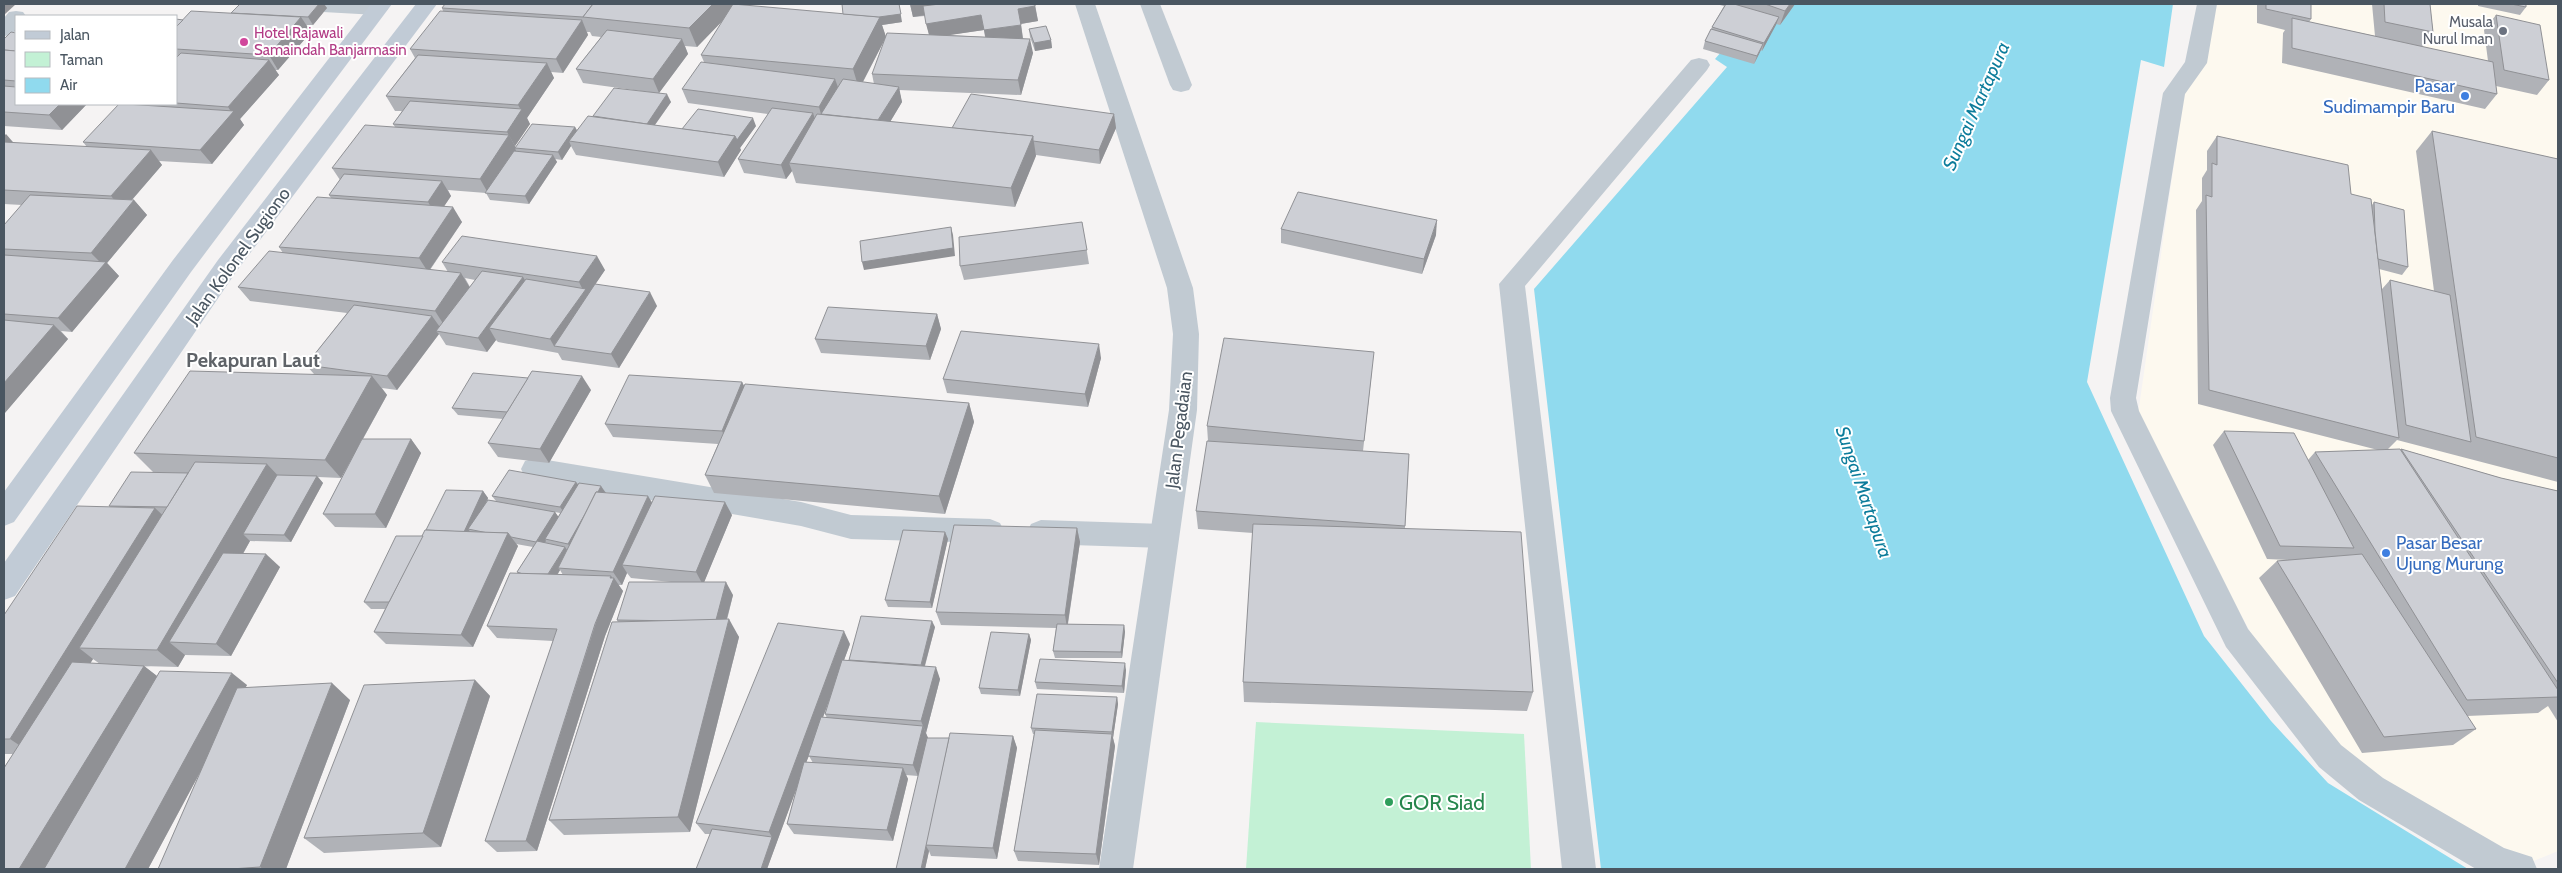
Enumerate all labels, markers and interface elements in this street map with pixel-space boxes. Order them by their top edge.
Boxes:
place label: Musala Nurul Iman [2423,13,2494,48]
legend [15,15,178,105]
place label: Hotel Rajawali Samaindah Banjarmasin [254,24,407,59]
marker: Musala Nurul Iman [2497,25,2509,37]
text: Jalan [59,26,90,44]
marker: Hotel Rajawali Samaindah Banjarmasin [238,36,250,48]
water label: Sungai Martapura [1937,38,2015,174]
text: Taman [60,51,103,69]
place label: Pasar Sudimampir Baru [2323,75,2455,118]
text: Air [60,76,77,94]
marker: Pasar Sudimampir Baru [2459,90,2471,102]
street label: Jalan Kolonel Sugiono [180,183,295,330]
district label: Pekapuran Laut [186,348,320,372]
street label: Jalan Pegadaian [1161,370,1197,491]
water label: Sungai Martapura [1831,423,1897,561]
place label: Pasar Besar Ujung Murung [2396,532,2504,575]
marker: Pasar Besar Ujung Murung [2380,547,2392,559]
place label: GOR Siad [1399,790,1485,815]
marker: GOR Siad [1383,796,1395,808]

